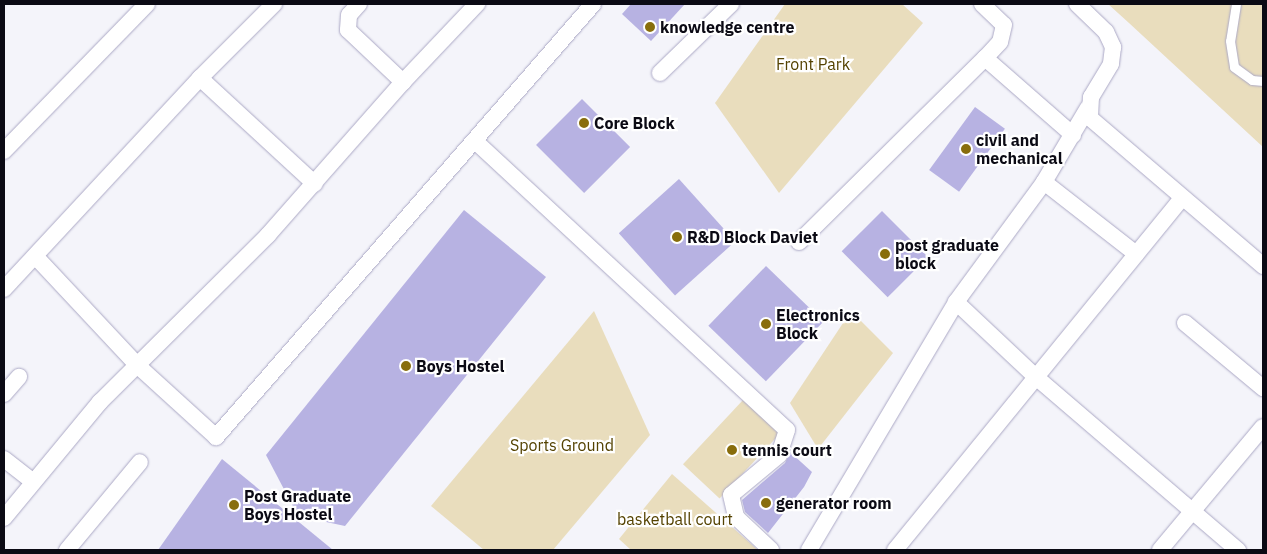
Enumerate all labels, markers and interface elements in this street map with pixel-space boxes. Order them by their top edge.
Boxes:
place label: knowledge centre [660,17,794,37]
marker: knowledge centre [644,21,656,33]
park label: Front Park [776,54,850,74]
place label: Core Block [594,113,675,133]
marker: Core Block [578,117,590,129]
place label: civil and mechanical [976,130,1063,168]
marker: civil and mechanical [960,143,972,155]
place label: R&D Block Daviet [687,227,818,247]
marker: R&D Block Daviet [671,231,683,243]
place label: post graduate block [895,235,999,273]
marker: post graduate block [879,248,891,260]
place label: Electronics Block [776,305,860,343]
marker: Electronics Block [760,318,772,330]
place label: Boys Hostel [416,356,504,376]
marker: Boys Hostel [400,360,412,372]
park label: Sports Ground [510,435,614,455]
place label: tennis court [742,440,832,460]
marker: tennis court [726,444,738,456]
place label: Post Graduate Boys Hostel [244,486,351,524]
place label: generator room [776,493,892,513]
marker: generator room [760,497,772,509]
marker: Post Graduate Boys Hostel [228,499,240,511]
park label: basketball court [617,509,733,529]

